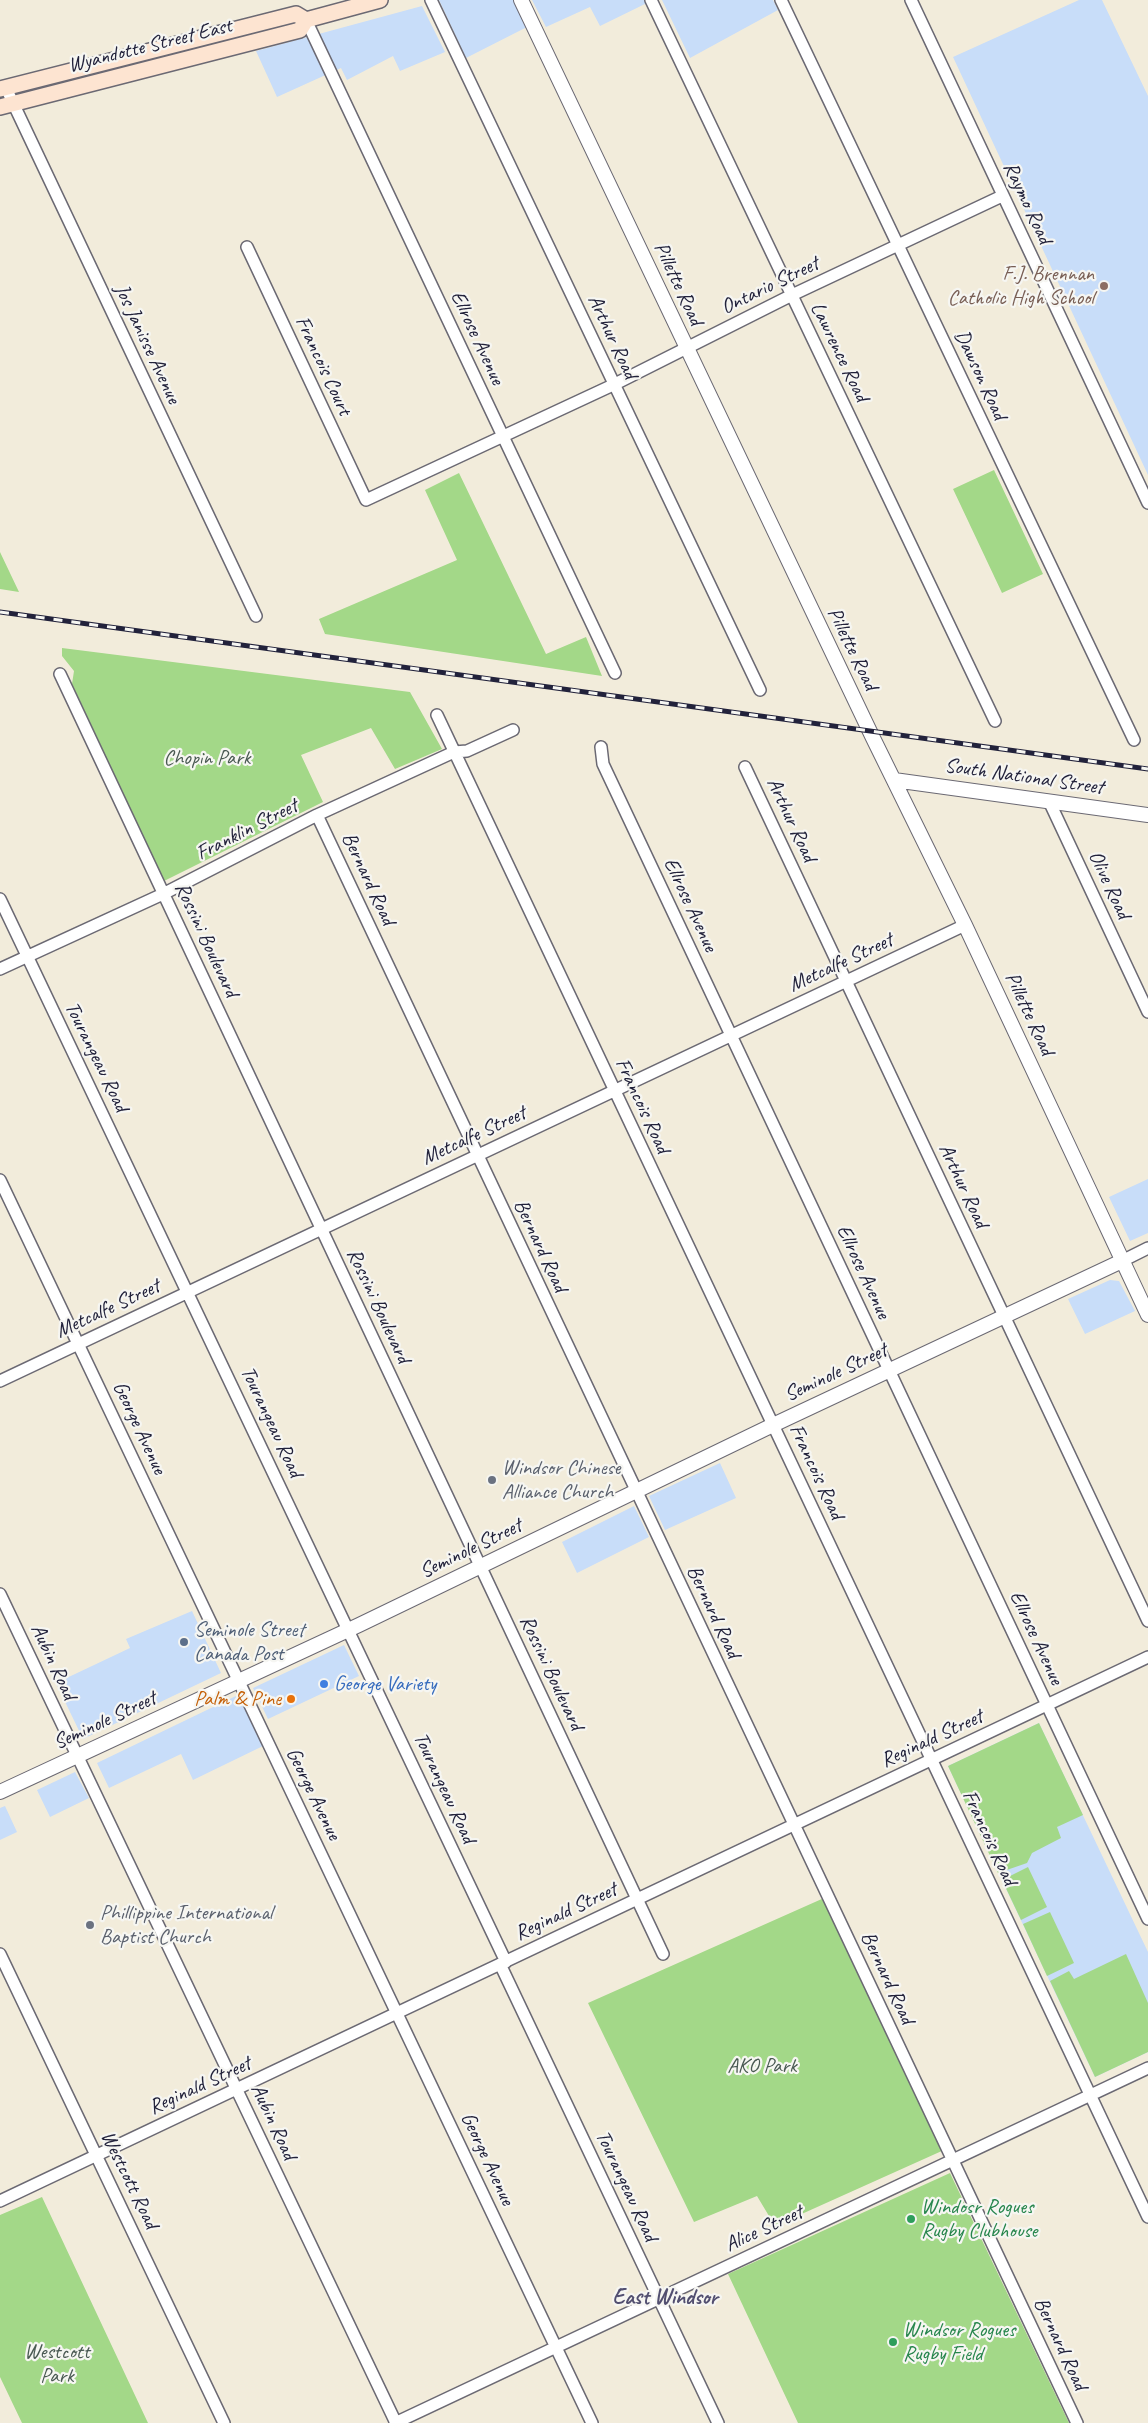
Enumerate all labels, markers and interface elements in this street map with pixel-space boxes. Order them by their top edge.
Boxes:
street label: Wyandotte Street East [66,13,234,79]
street label: Raymo Road [997,158,1057,248]
street label: Pillette Road [648,238,708,330]
street label: Ontario Street [717,252,823,320]
place label: F.J. Brennan Catholic High School [948,261,1094,311]
street label: Jos Janisse Avenue [108,280,186,408]
marker: F.J. Brennan Catholic High School [1098,280,1110,292]
street label: Ellrose Avenue [444,287,510,389]
street label: Arthur Road [582,291,642,383]
street label: Lawrence Road [804,298,874,406]
street label: Francois Court [289,312,357,420]
street label: Dawson Road [948,326,1012,424]
street label: Pillette Road [821,604,883,694]
park label: Chopin Park [164,745,250,771]
street label: South National Street [943,753,1105,801]
street label: Arthur Road [761,774,821,866]
street label: Franklin Street [192,794,302,866]
street label: Bernard Road [336,829,400,929]
street label: Olive Road [1082,847,1136,923]
street label: Ellrose Avenue [657,854,723,956]
street label: Rossini Boulevard [168,879,244,1001]
street label: Metcalfe Street [785,928,897,998]
street label: Pillette Road [999,968,1059,1060]
street label: Tourangeau Road [59,998,133,1116]
street label: Francois Road [609,1054,675,1158]
street label: Metcalfe Street [418,1101,530,1171]
street label: Arthur Road [933,1140,993,1232]
street label: Bernard Road [508,1196,572,1296]
street label: Ellrose Avenue [830,1221,896,1323]
street label: Rossini Boulevard [340,1245,416,1367]
street label: Metcalfe Street [52,1274,164,1344]
street label: Seminole Street [781,1338,891,1408]
street label: Tourangeau Road [234,1363,308,1481]
street label: George Avenue [107,1378,171,1478]
street label: Francois Road [783,1420,849,1524]
place label: Windsor Chinese Alliance Church [502,1455,620,1505]
marker: Windsor Chinese Alliance Church [486,1474,498,1486]
street label: Seminole Street [416,1513,526,1585]
street label: Bernard Road [681,1562,745,1662]
street label: Ellrose Avenue [1003,1587,1069,1689]
street label: Rossini Boulevard [513,1612,589,1734]
place label: Seminole Street Canada Post [194,1617,304,1667]
street label: Aubin Road [25,1620,81,1704]
marker: Seminole Street Canada Post [178,1636,190,1648]
place label: George Variety [334,1671,436,1697]
marker: George Variety [318,1678,330,1690]
street label: Seminole Street [50,1686,160,1756]
place label: Palm & Pine [194,1686,281,1712]
marker: Palm & Pine [285,1693,297,1705]
street label: Reginald Street [877,1704,987,1774]
street label: Tourangeau Road [407,1729,481,1847]
street label: George Avenue [280,1744,346,1844]
street label: Francois Road [956,1786,1022,1890]
street label: Reginald Street [511,1877,621,1947]
place label: Phillippine International Baptist Church [100,1900,272,1950]
marker: Phillippine International Baptist Church [84,1919,96,1931]
street label: Bernard Road [855,1928,919,2028]
street label: Reginald Street [145,2051,255,2121]
park label: AKO Park [727,2053,797,2079]
street label: Aubin Road [245,2080,301,2164]
street label: George Avenue [455,2109,519,2209]
street label: Westcott Road [95,2127,163,2233]
street label: Tourangeau Road [589,2127,663,2245]
place label: Windosr Rogues Rugby Clubhouse [921,2194,1037,2244]
street label: Alice Street [721,2200,807,2258]
marker: Windosr Rogues Rugby Clubhouse [905,2213,917,2225]
district label: East Windsor [612,2285,718,2311]
street label: Bernard Road [1028,2294,1092,2394]
place label: Windsor Rogues Rugby Field [903,2317,1015,2367]
marker: Windsor Rogues Rugby Field [887,2336,899,2348]
park label: Westcott Park [24,2339,90,2389]

